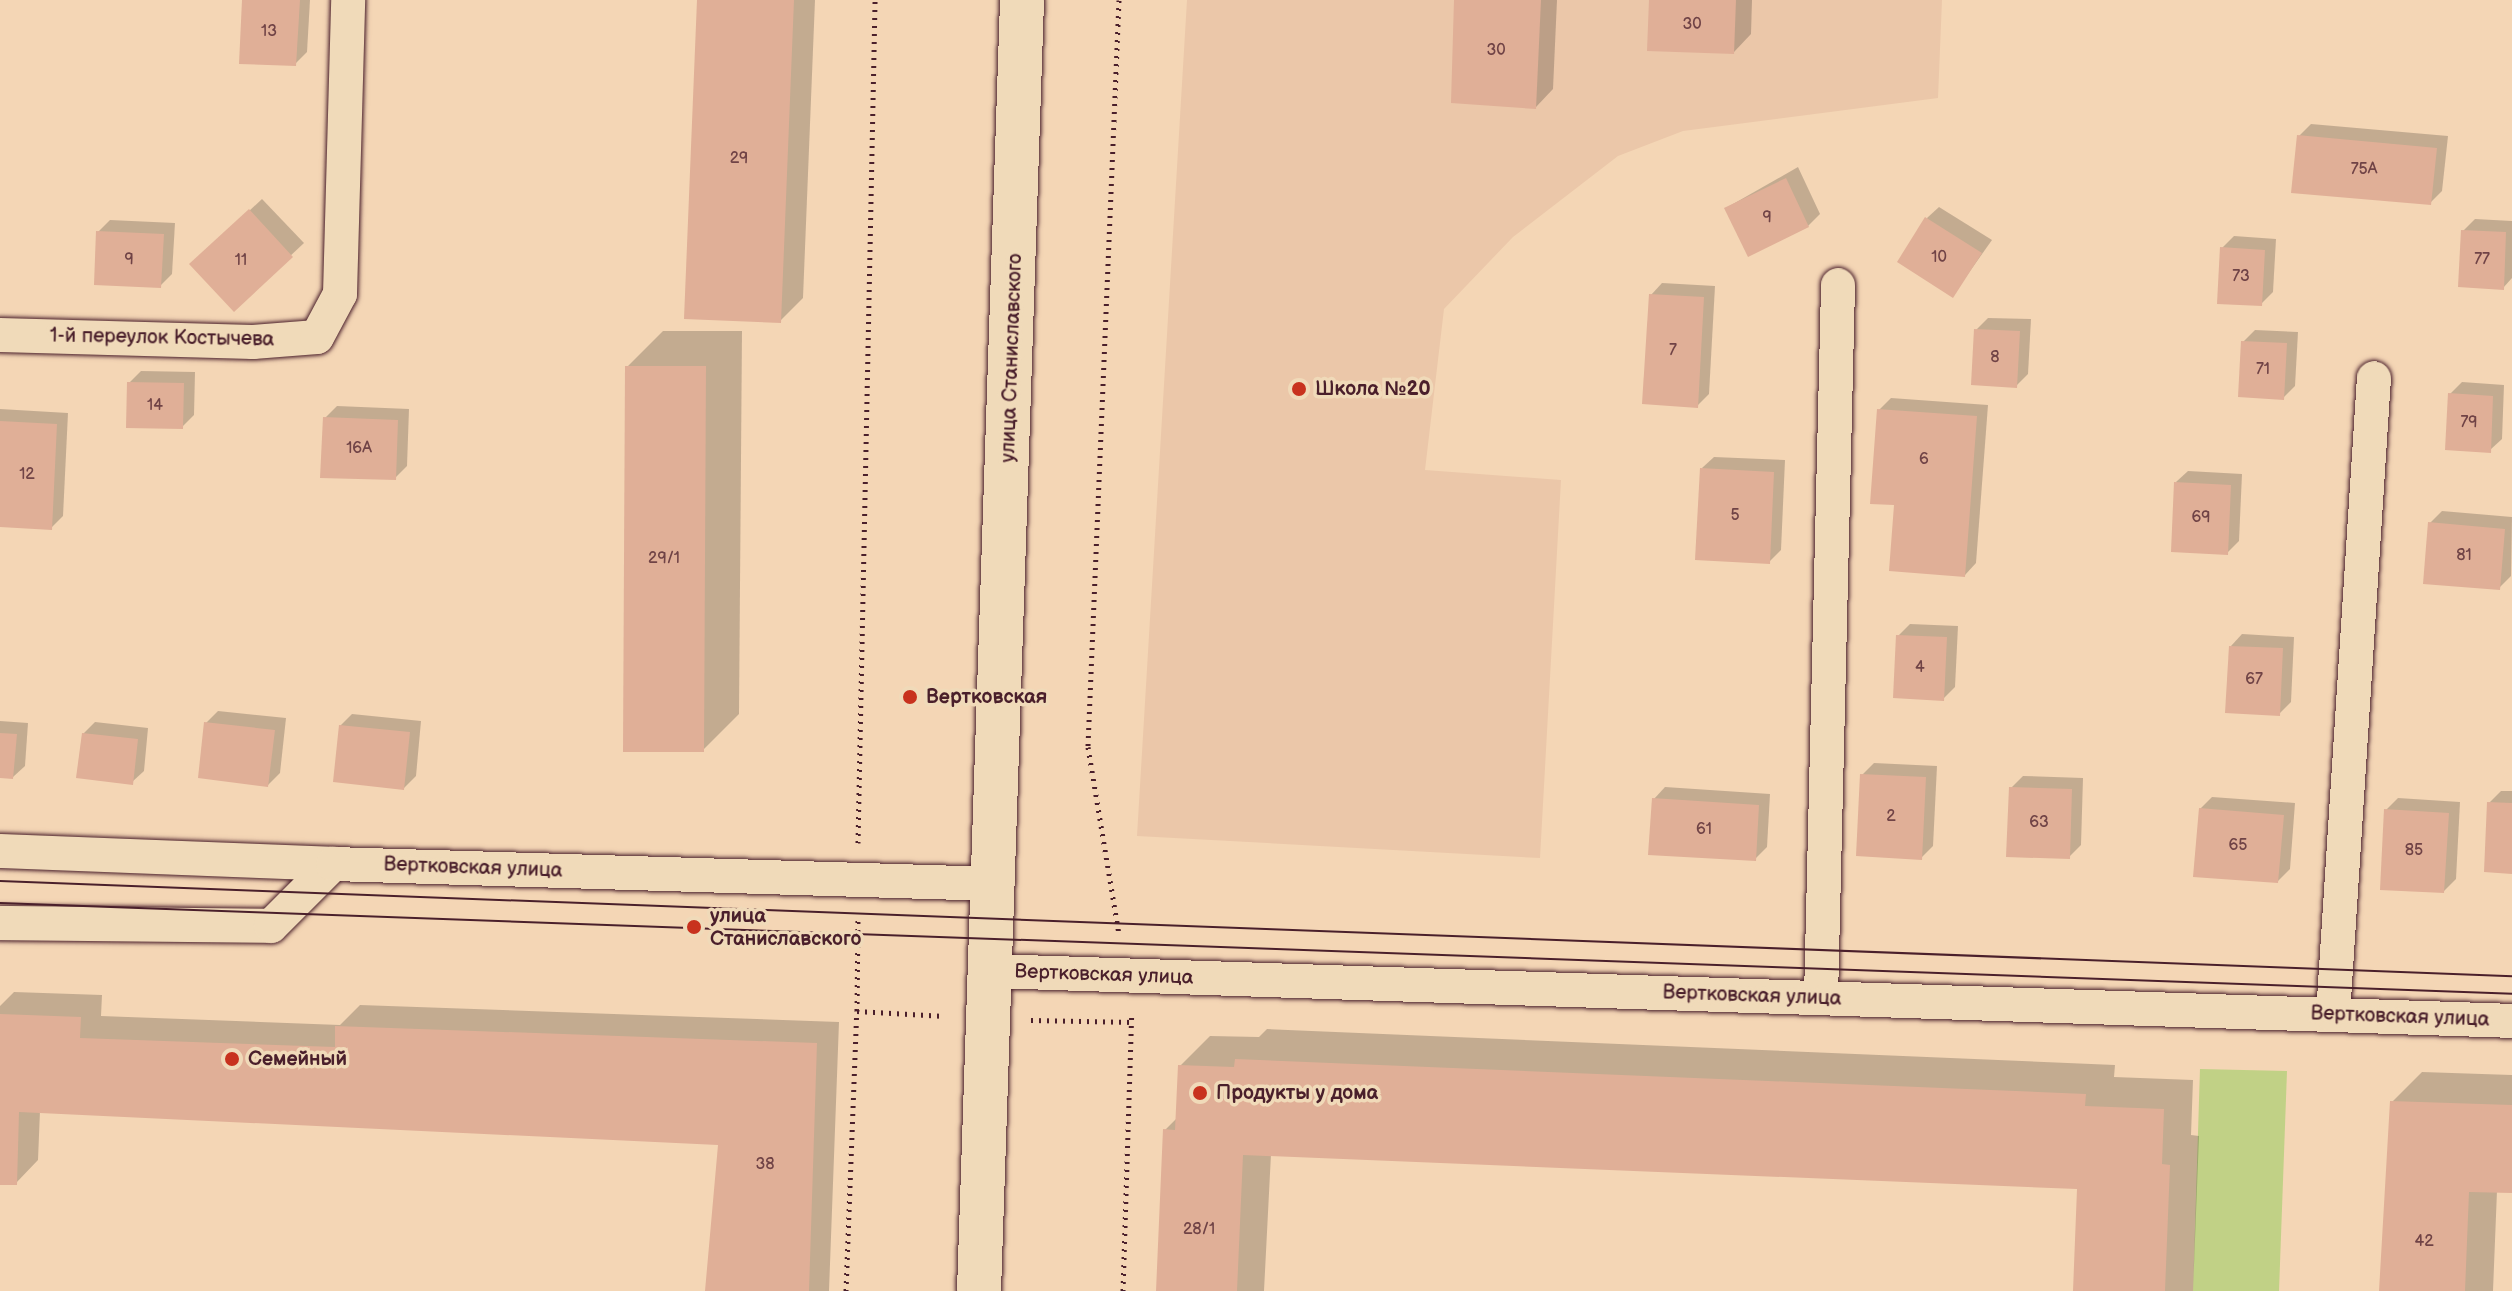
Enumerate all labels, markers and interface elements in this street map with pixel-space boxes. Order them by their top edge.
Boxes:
house number: 30 [1682,15,1702,35]
house number: 13 [261,22,277,42]
house number: 30 [1486,41,1506,61]
house number: 29 [730,149,748,169]
house number: 75А [2351,160,2377,180]
house number: 9 [1762,208,1772,228]
house number: 10 [1931,248,1947,268]
house number: 9 [124,250,134,270]
house number: 77 [2474,250,2490,270]
house number: 11 [235,251,247,271]
street label: улица Станиславского [996,253,1028,463]
house number: 73 [2232,267,2250,287]
street label: 1-й переулок Костычева [49,324,275,352]
house number: 7 [1669,341,1677,361]
house number: 8 [1990,348,2000,368]
house number: 71 [2256,360,2270,380]
place label: Школа №20 [1315,377,1431,401]
marker: Школа №20 [1290,380,1308,398]
house number: 14 [147,396,163,416]
house number: 79 [2460,413,2478,433]
house number: 16А [346,439,372,459]
house number: 6 [1919,450,1929,470]
house number: 12 [19,465,35,485]
house number: 5 [1730,506,1740,526]
house number: 69 [2191,508,2211,528]
house number: 81 [2456,546,2472,566]
house number: 29/1 [648,549,680,569]
house number: 4 [1915,658,1925,678]
house number: 67 [2245,670,2263,690]
place label: Вертковская [926,685,1047,709]
marker: Вертковская [901,688,919,706]
house number: 2 [1886,807,1896,827]
house number: 63 [2029,813,2049,833]
house number: 61 [1696,820,1712,840]
house number: 65 [2229,836,2247,856]
house number: 85 [2405,841,2423,861]
street label: Вертковская улица [383,853,563,883]
place label: улица Станиславского [710,904,861,951]
marker: улица Станиславского [685,918,703,936]
street label: Вертковская улица [1014,960,1194,990]
street label: Вертковская улица [1662,981,1842,1011]
street label: Вертковская улица [2310,1002,2490,1032]
place label: Семейный [248,1047,347,1071]
marker: Семейный [223,1050,241,1068]
place label: Продукты у дома [1216,1081,1378,1105]
marker: Продукты у дома [1191,1084,1209,1102]
house number: 38 [755,1155,775,1175]
house number: 28/1 [1183,1220,1215,1240]
house number: 42 [2414,1232,2434,1252]

